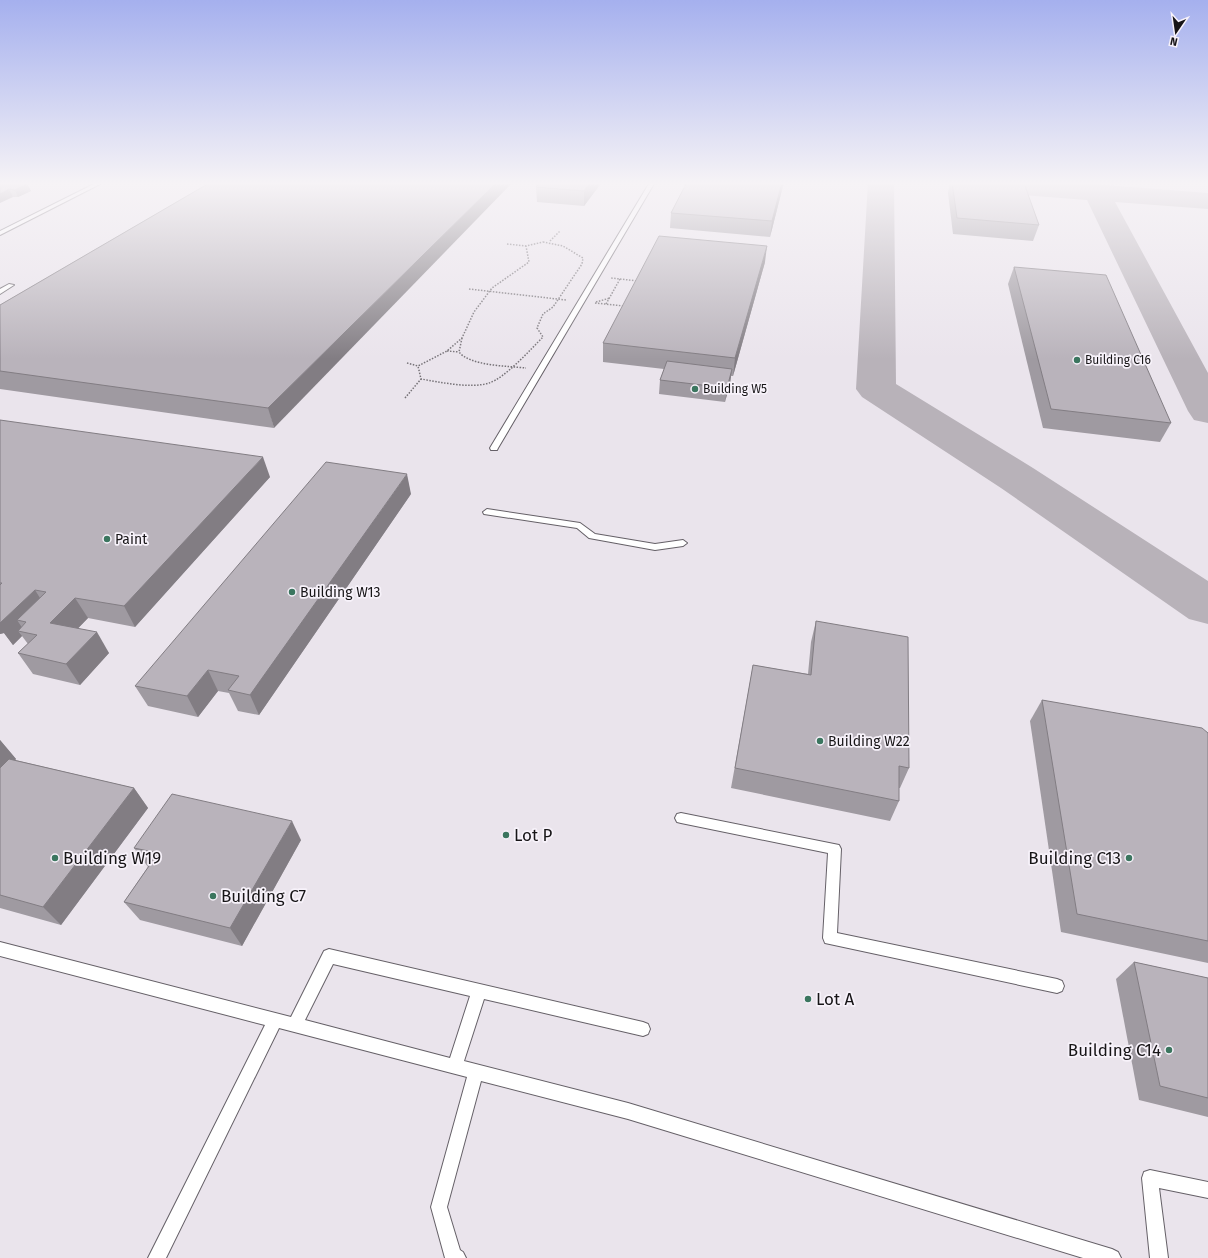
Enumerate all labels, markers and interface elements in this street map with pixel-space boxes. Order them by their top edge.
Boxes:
north arrow [1156,12,1196,52]
text: N [1169,34,1179,48]
place label: Building C16 [1085,353,1151,367]
marker: Building C16 [1072,355,1082,365]
place label: Building W5 [703,382,767,396]
marker: Building W5 [690,384,700,394]
place label: Paint [115,531,148,548]
marker: Paint [102,534,112,544]
place label: Building W13 [300,584,381,601]
marker: Building W13 [287,587,297,597]
place label: Building W22 [828,733,910,750]
marker: Building W22 [815,736,825,746]
place label: Lot P [514,825,553,846]
marker: Lot P [501,830,511,840]
place label: Building W19 [63,848,161,869]
place label: Building C13 [1028,848,1121,869]
marker: Building W19 [50,853,60,863]
marker: Building C13 [1124,853,1134,863]
place label: Building C7 [221,886,307,907]
marker: Building C7 [208,891,218,901]
place label: Lot A [816,989,855,1010]
marker: Lot A [803,994,813,1004]
place label: Building C14 [1068,1040,1161,1061]
marker: Building C14 [1164,1045,1174,1055]

